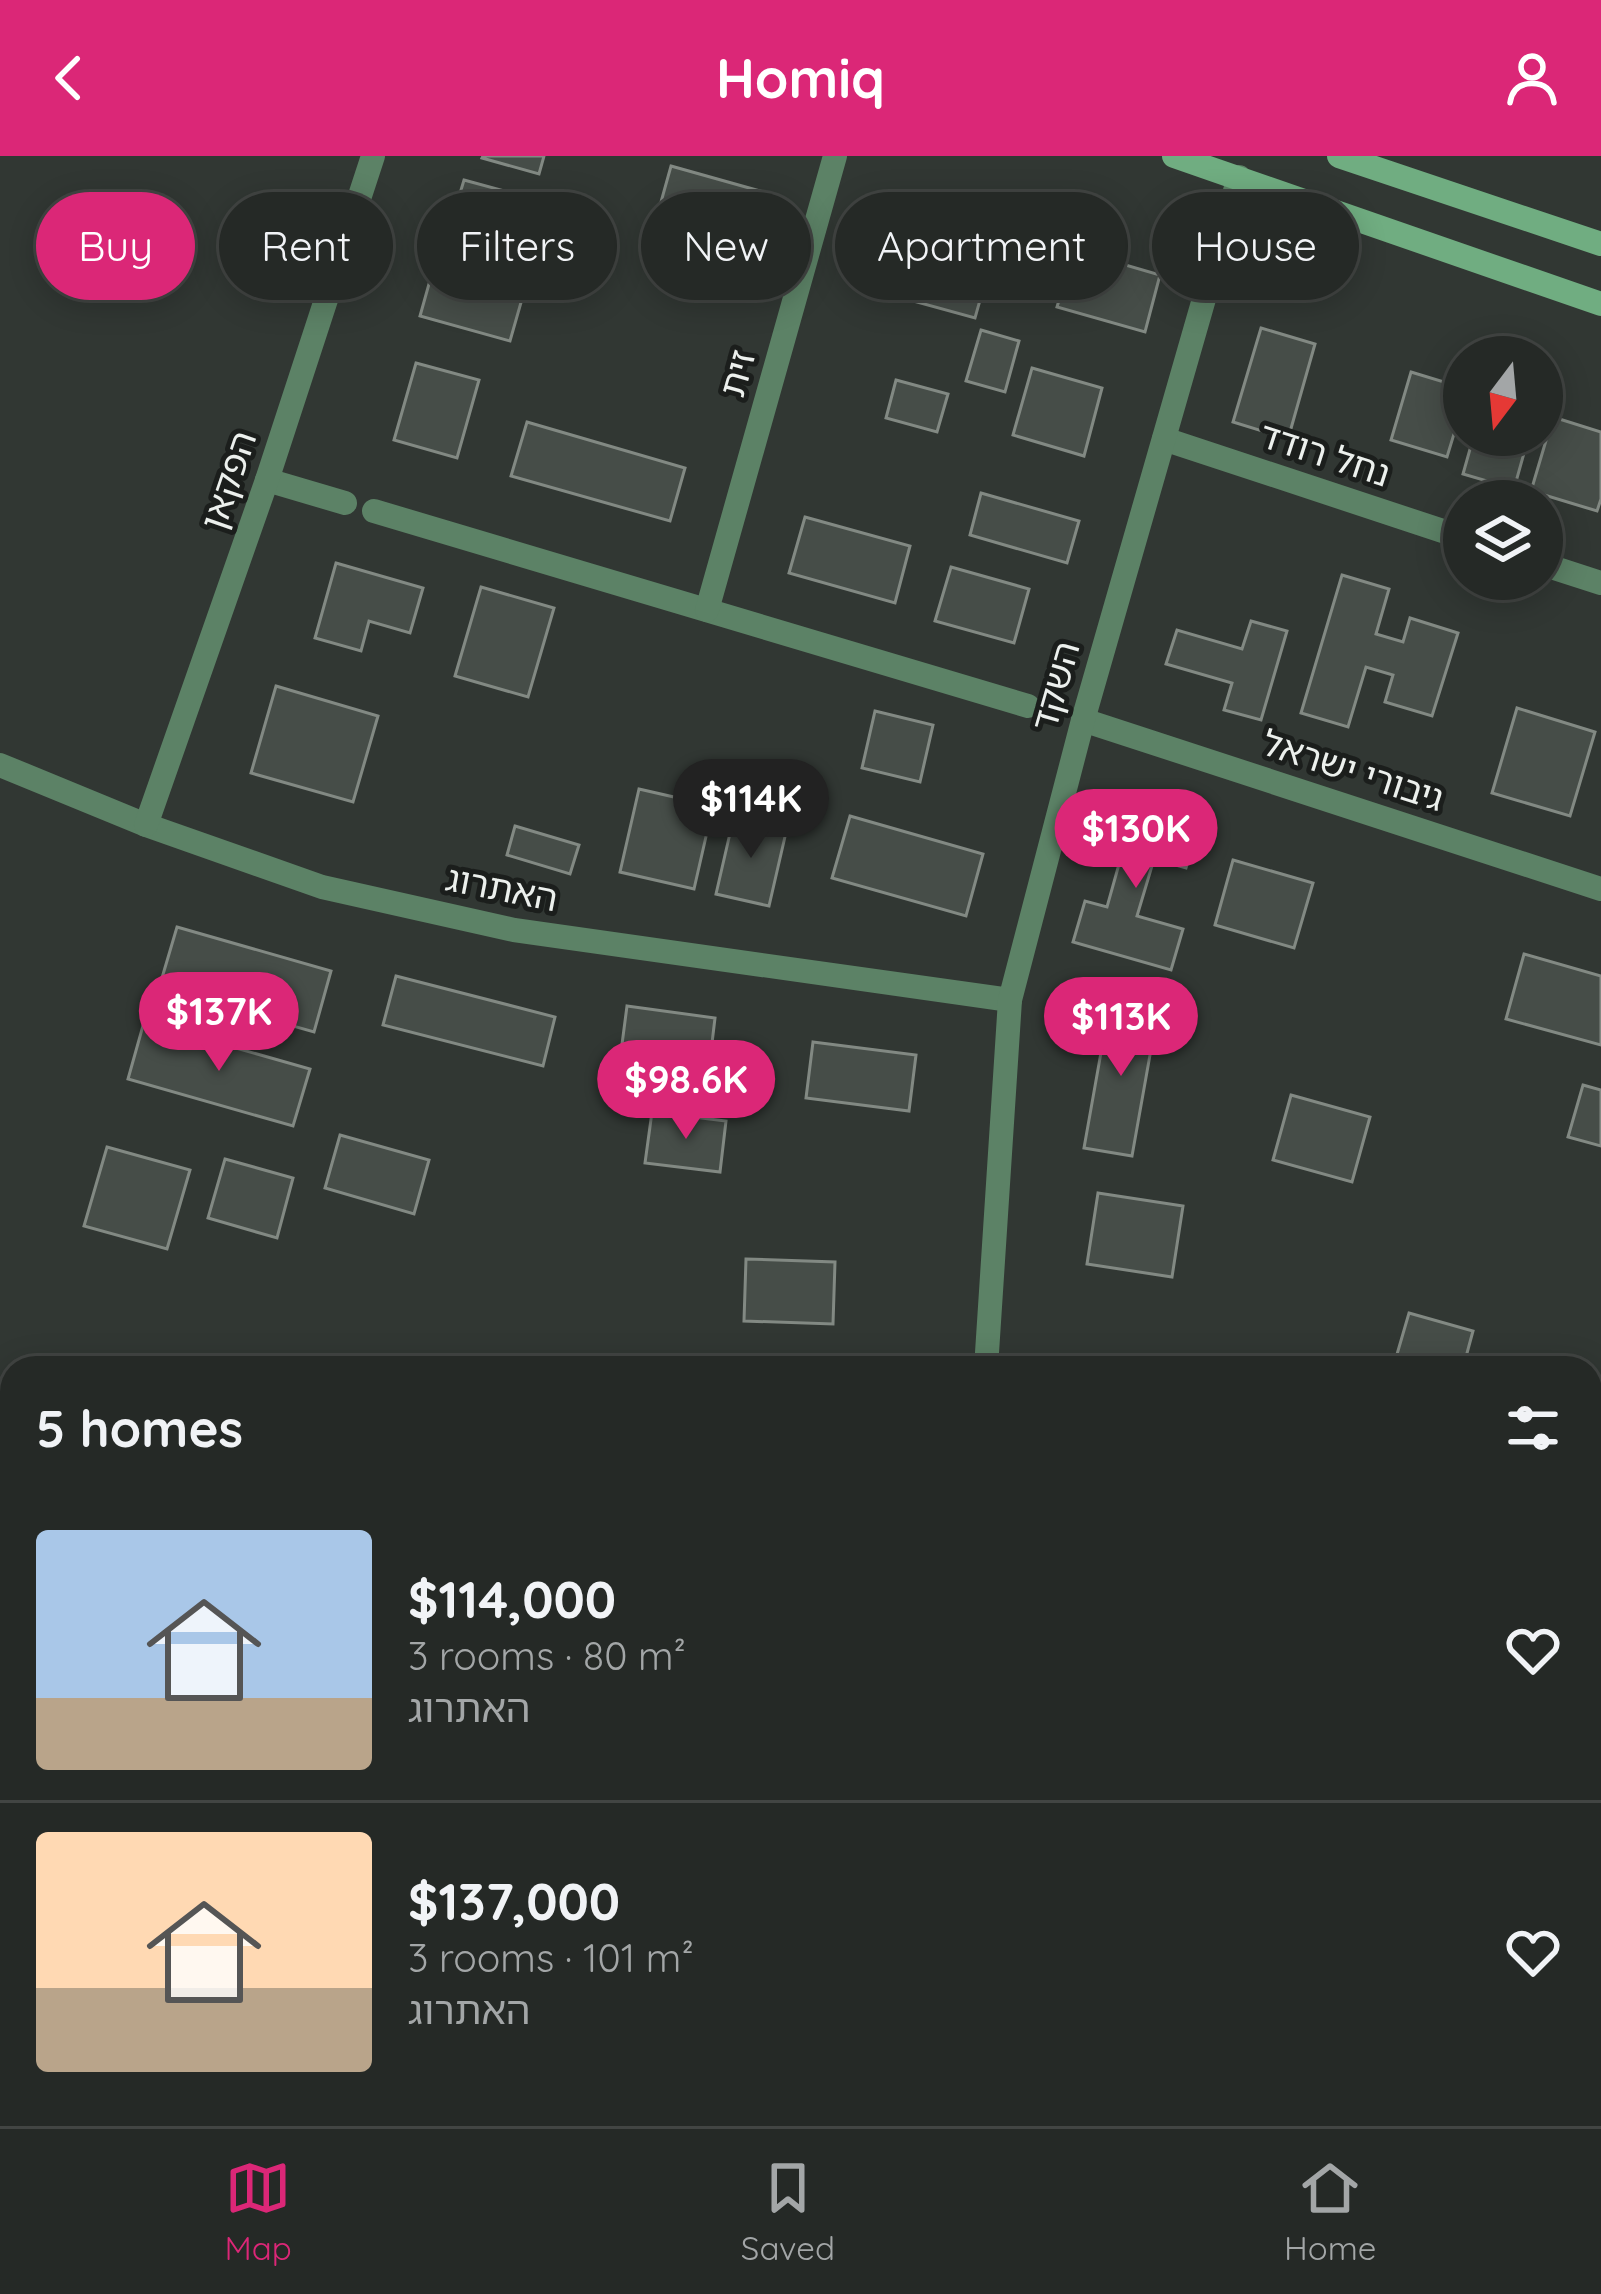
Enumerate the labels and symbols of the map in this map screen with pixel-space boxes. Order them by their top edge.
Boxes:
north arrow [1443,336,1563,456]
street label: זית [708,344,765,401]
street label: נחל רודד [1254,411,1396,496]
street label: הפקאן [190,425,265,535]
street label: השקד [1020,636,1089,736]
street label: גיבורי ישראל [1257,719,1449,820]
pin: $114K [667,759,835,861]
pin: $130K [1052,789,1220,891]
street label: האתרוג [442,855,562,920]
pin: $137K [135,972,303,1074]
pin: $113K [1037,977,1205,1079]
pin: $98.6K [588,1040,784,1142]

